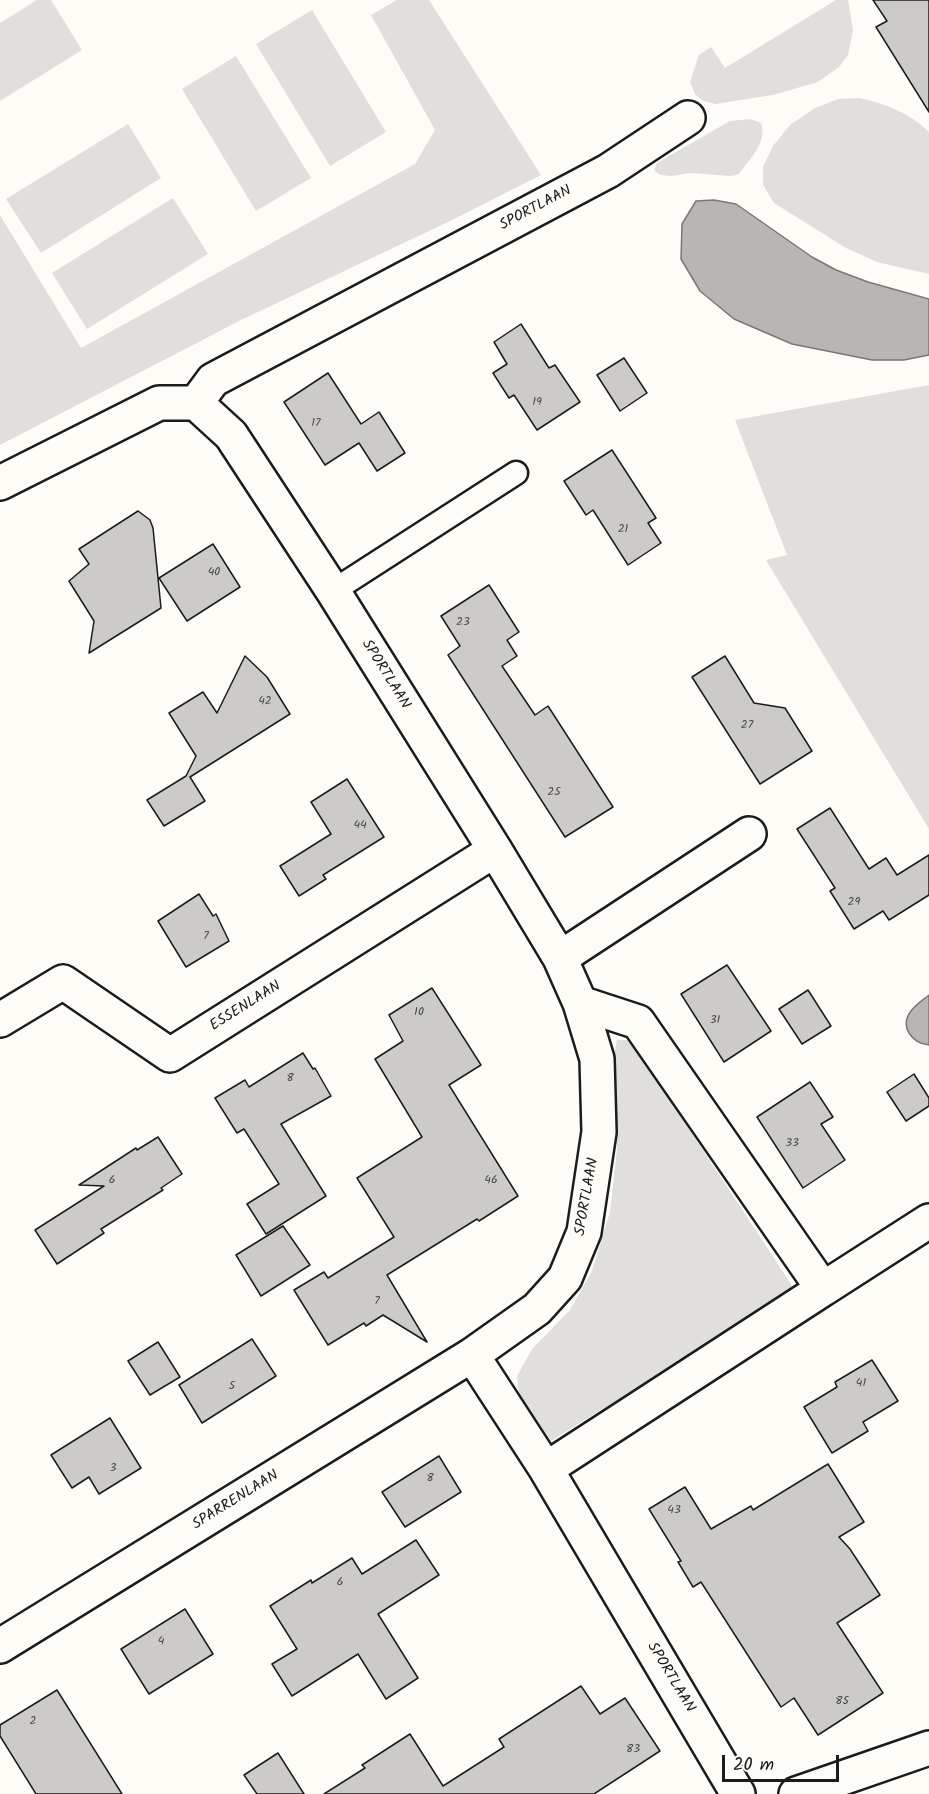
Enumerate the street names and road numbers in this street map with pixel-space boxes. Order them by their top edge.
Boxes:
street label: SPORTLAAN [497,183,575,235]
street label: SPORTLAAN [357,637,413,713]
street label: ESSENLAAN [207,978,285,1036]
street label: SPORTLAAN [572,1157,604,1237]
street label: SPARRENLAAN [190,1467,282,1535]
street label: SPORTLAAN [642,1640,698,1716]

